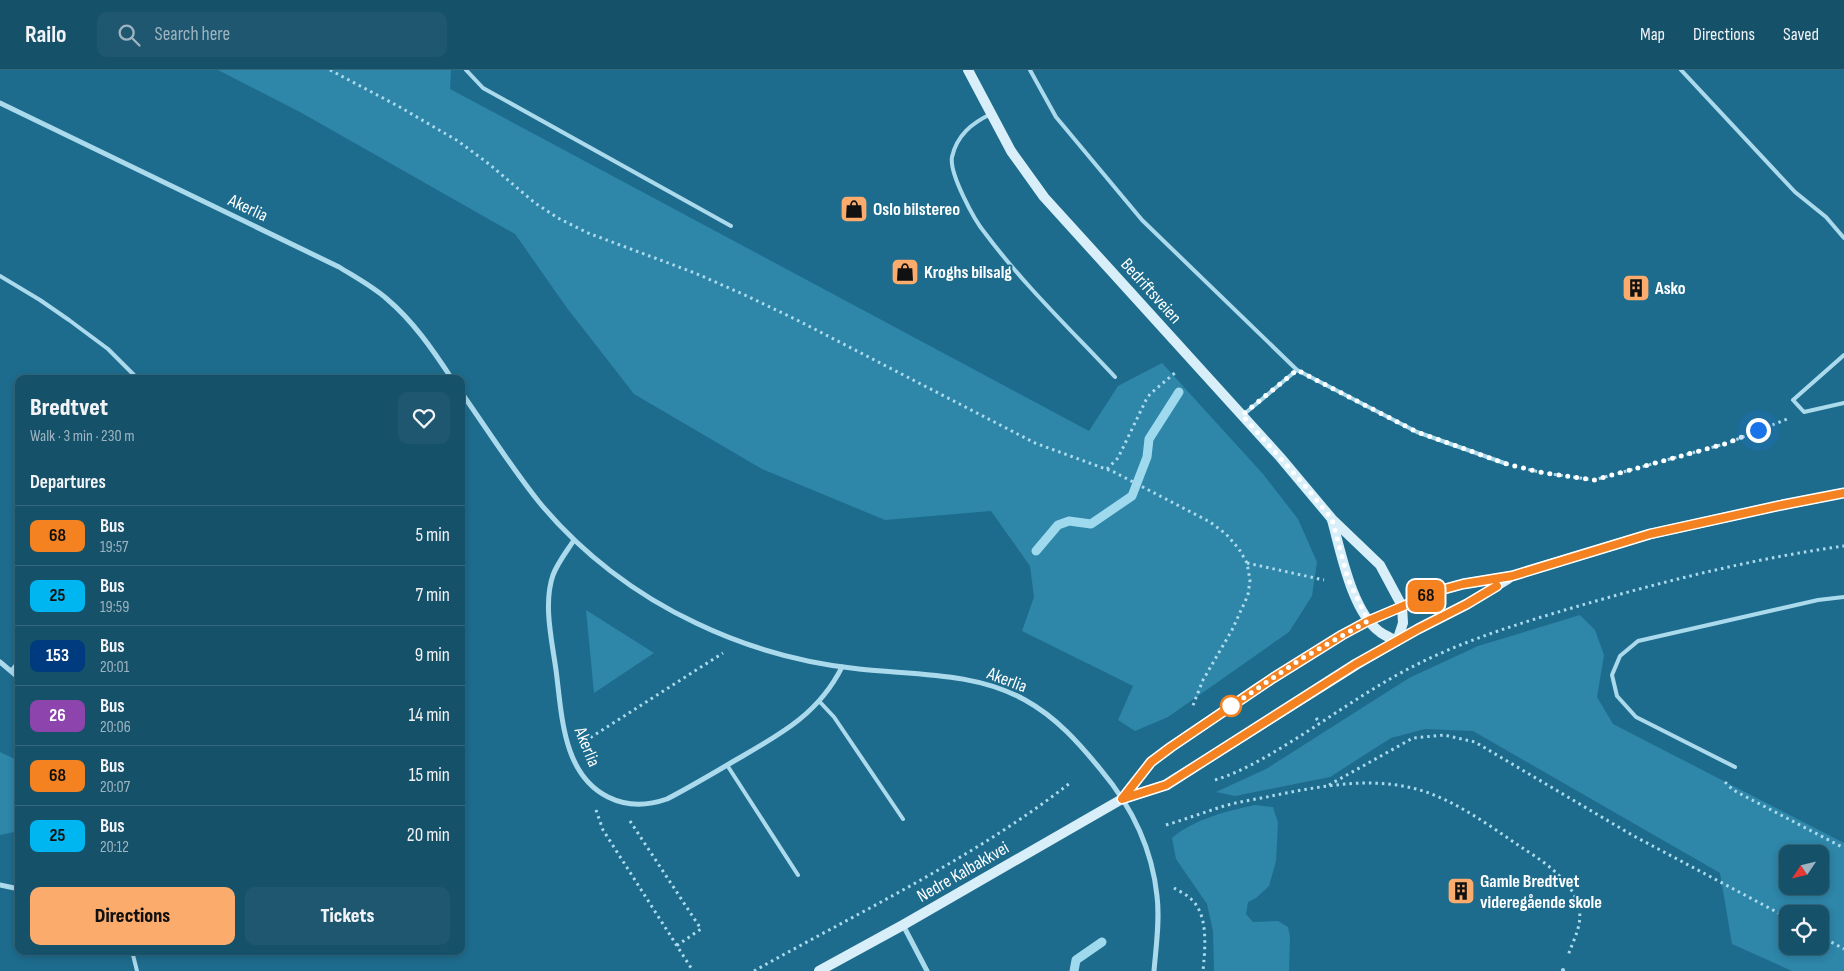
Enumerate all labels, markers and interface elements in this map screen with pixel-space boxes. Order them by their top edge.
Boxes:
search box [97,12,447,57]
text: Railo [25,20,67,49]
icon: search [115,21,143,49]
text: Search here [155,23,230,46]
text: Map [1640,24,1665,45]
text: Directions [1693,24,1755,45]
text: Saved [1783,24,1819,45]
street label: Akerlia [224,189,271,226]
shop icon: Oslo bilstereo [839,194,869,224]
place label: Oslo bilstereo [873,199,960,220]
street label: Bedriftsveien [1116,254,1186,328]
shop icon: Kroghs bilsalg [890,257,920,287]
place label: Kroghs bilsalg [924,262,1012,283]
building icon: Asko [1621,273,1651,303]
place label: Asko [1654,278,1686,299]
button: heart [398,392,450,444]
text: Bredtvet [30,393,108,422]
your location [1746,418,1771,443]
text: Walk · 3 min · 230 m [30,427,134,446]
text: Departures [30,471,106,494]
text: Bus [100,515,125,538]
text: 5 min [415,524,450,547]
text: 68 [49,525,66,546]
text: 19:57 [100,538,128,557]
text: Bus [100,575,125,598]
line badge: 68 [1404,580,1448,612]
text: 7 min [416,584,450,607]
text: 25 [50,585,65,606]
text: 68 [1418,585,1434,606]
text: 19:59 [100,598,129,617]
text: Bus [100,635,125,658]
text: 9 min [415,644,450,667]
text: 153 [46,645,69,666]
text: 20:01 [100,658,129,677]
street label: Akerlia [983,663,1030,697]
text: Bus [100,695,125,718]
unlabelled marker [1220,695,1242,717]
text: 14 min [409,704,450,727]
text: 26 [49,705,66,726]
text: 20:06 [100,718,131,737]
street label: Akerlia [569,723,604,770]
text: Bus [100,755,125,778]
text: 15 min [409,764,450,787]
text: 68 [49,765,66,786]
text: 20:07 [100,778,130,797]
text: Bus [100,815,125,838]
text: 20 min [407,824,450,847]
text: 25 [50,825,65,846]
street label: Nedre Kalbakkvei [913,837,1013,907]
text: 20:12 [100,838,129,857]
north arrow [1779,845,1829,895]
map controls [1779,845,1829,955]
place label: Gamle Bredtvet videregående skole [1480,871,1602,913]
building icon: Gamle Bredtvet videregående skole [1446,876,1476,906]
button: Directions [30,887,235,945]
button: Tickets [245,887,450,945]
button: locate [1779,905,1829,955]

